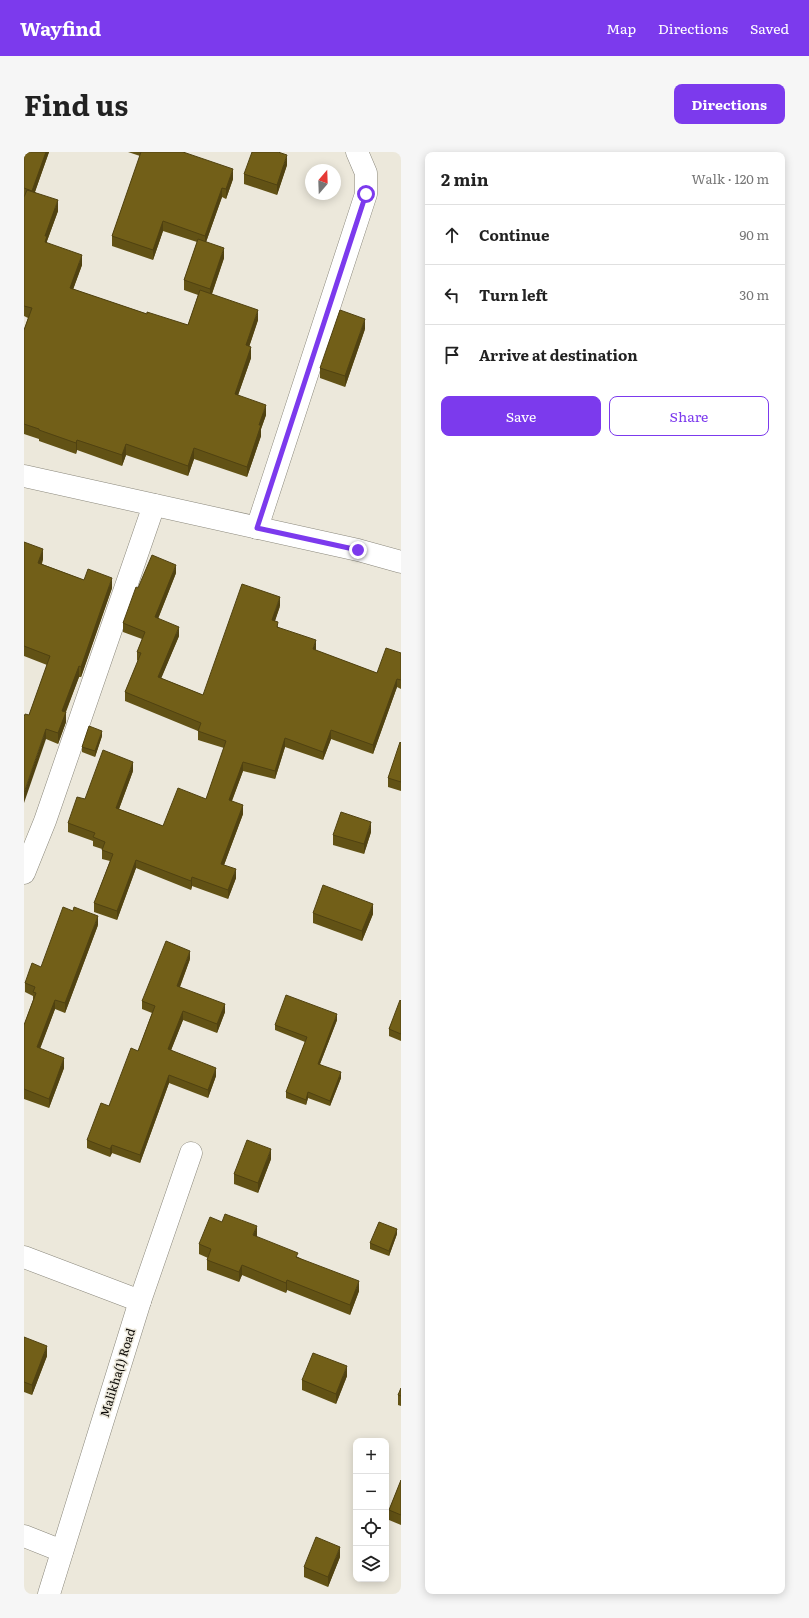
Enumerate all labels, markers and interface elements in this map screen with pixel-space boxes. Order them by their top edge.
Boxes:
text: Wayfind [20,14,101,42]
text: Map [606,18,636,38]
text: Directions [658,18,728,38]
text: Saved [750,18,789,38]
text: Find us [24,83,128,125]
button: Directions [674,84,785,124]
north arrow [305,164,341,200]
text: 2 min [441,166,489,191]
text: Walk · 120 m [692,169,769,188]
route start [357,185,375,203]
text: Continue [479,223,549,246]
icon: ahead [441,224,463,246]
text: 90 m [739,225,769,244]
text: Turn left [479,283,548,306]
icon: left [441,284,463,306]
text: 30 m [739,285,769,304]
text: Arrive at destination [479,343,638,366]
icon: arrive [441,344,463,366]
button: Save [441,396,601,436]
button: Share [609,396,769,436]
route end [349,541,367,559]
street label: Malikha(1) Road [95,1325,139,1420]
map controls [353,1438,389,1582]
button: + [353,1438,389,1474]
button: − [353,1474,389,1510]
button: locate [353,1510,389,1546]
button: layers [353,1546,389,1582]

